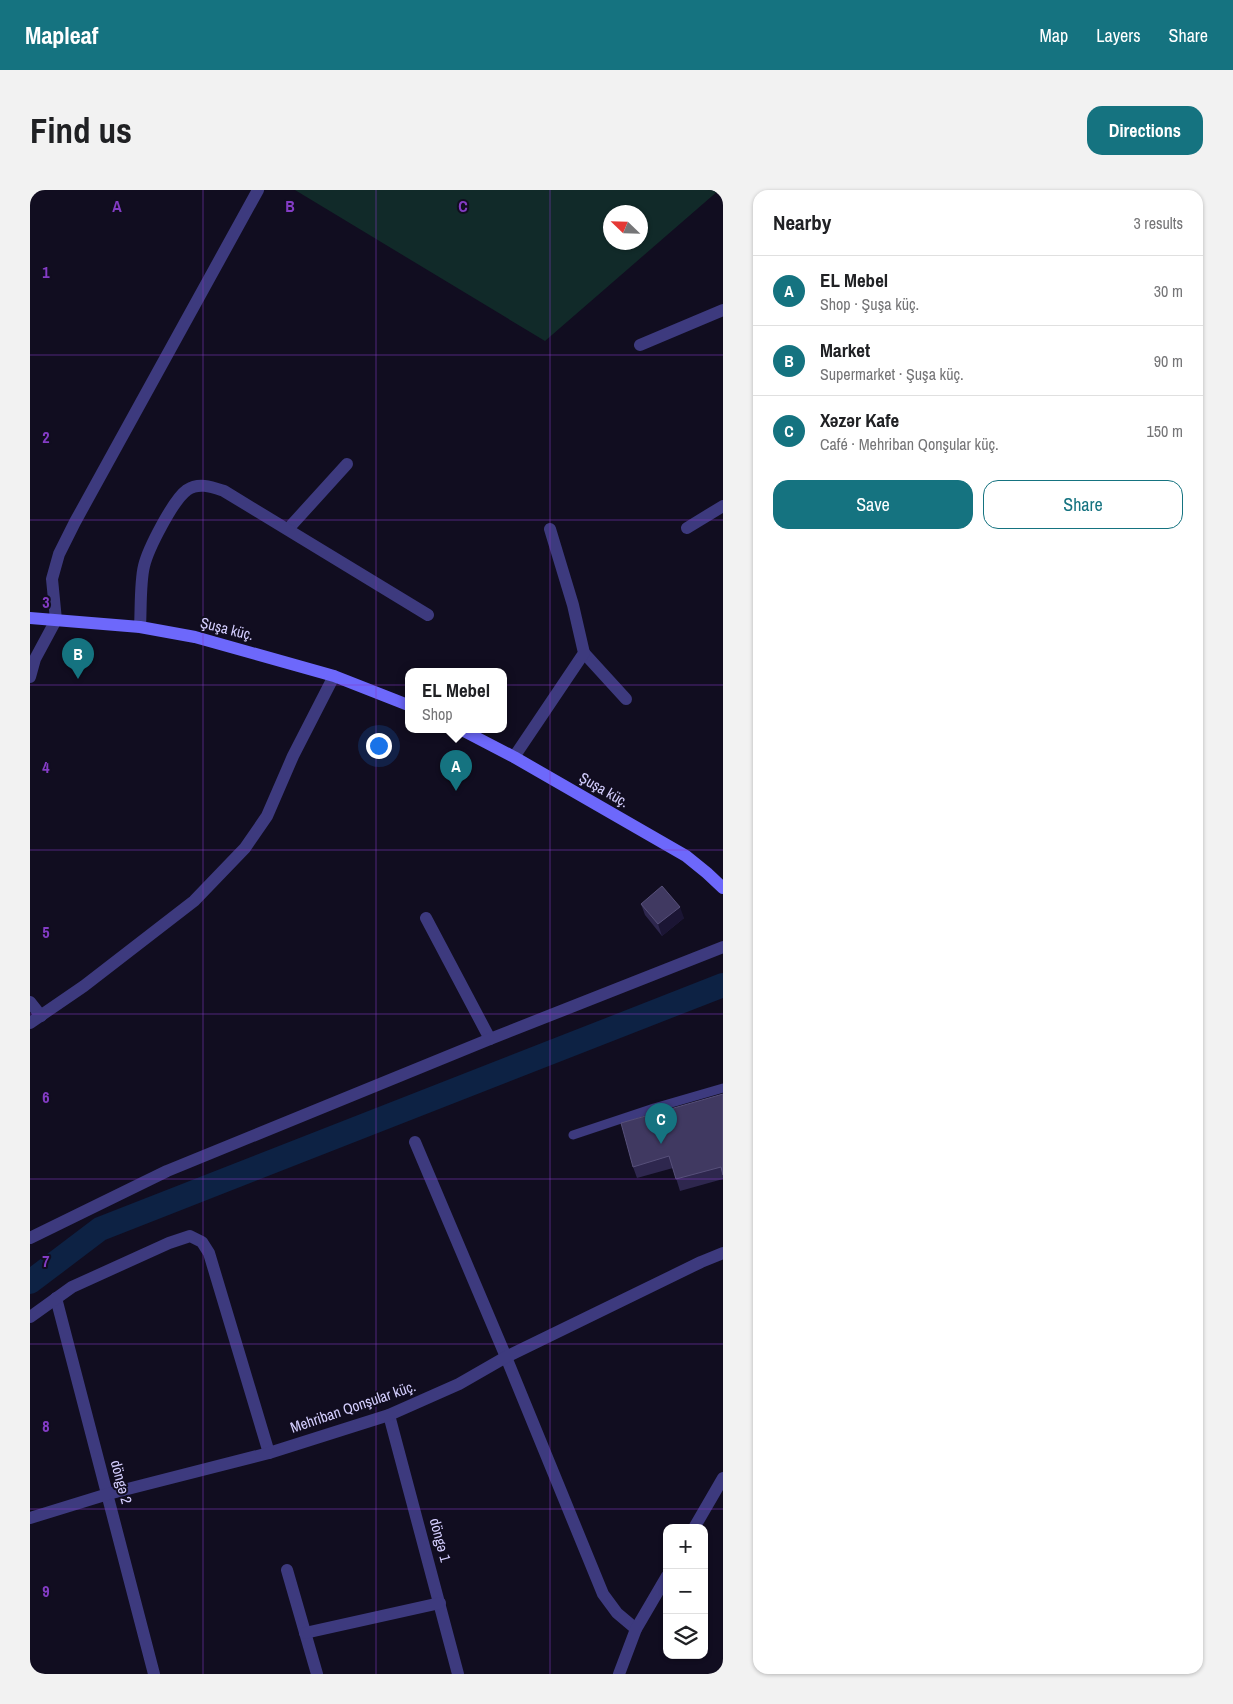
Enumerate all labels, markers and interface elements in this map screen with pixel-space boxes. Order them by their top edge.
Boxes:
text: Mapleaf [25,19,98,51]
text: Map [1040,23,1068,48]
text: Layers [1096,23,1141,48]
text: Share [1169,23,1208,48]
button: Directions [1087,106,1203,155]
text: Find us [30,107,132,154]
text: A [112,195,122,217]
text: B [285,195,295,217]
text: C [458,195,468,217]
north arrow [603,205,648,250]
text: Nearby [773,208,831,237]
text: 3 results [1133,212,1183,234]
text: 1 [42,261,50,283]
text: EL Mebel [820,267,888,293]
text: A [784,280,794,302]
text: 30 m [1154,280,1183,302]
text: Shop · Şuşa küç. [820,293,919,315]
text: Market [820,337,870,363]
text: B [784,350,794,372]
text: 90 m [1154,350,1183,372]
text: Supermarket · Şuşa küç. [820,363,964,385]
text: Xəzər Kafe [820,407,899,433]
text: C [784,420,794,442]
text: 150 m [1147,420,1183,442]
text: 2 [42,426,50,448]
text: Café · Mehriban Qonşular küç. [820,433,999,455]
button: Save [773,480,973,529]
button: Share [983,480,1183,529]
text: 3 [42,591,50,613]
street label: Şuşa küç. [198,612,256,645]
pin: B [62,638,94,679]
popup [405,668,507,733]
text: EL Mebel [422,677,490,703]
text: Shop [422,703,453,725]
your location [366,733,392,759]
pin: A [440,750,472,791]
text: 4 [42,756,50,778]
street label: Şuşa küç. [576,767,633,812]
text: 5 [42,921,50,943]
text: 6 [42,1086,50,1108]
pin: C [645,1103,677,1144]
text: 7 [42,1250,50,1272]
street label: Mehriban Qonşular küç. [287,1375,418,1438]
text: 8 [42,1415,50,1437]
street label: döngə 2 [106,1458,137,1506]
street label: döngə 1 [425,1516,456,1564]
map controls [663,1524,708,1659]
button: + [663,1524,708,1569]
button: − [663,1569,708,1614]
text: 9 [42,1580,50,1602]
button: layers [663,1614,708,1659]

